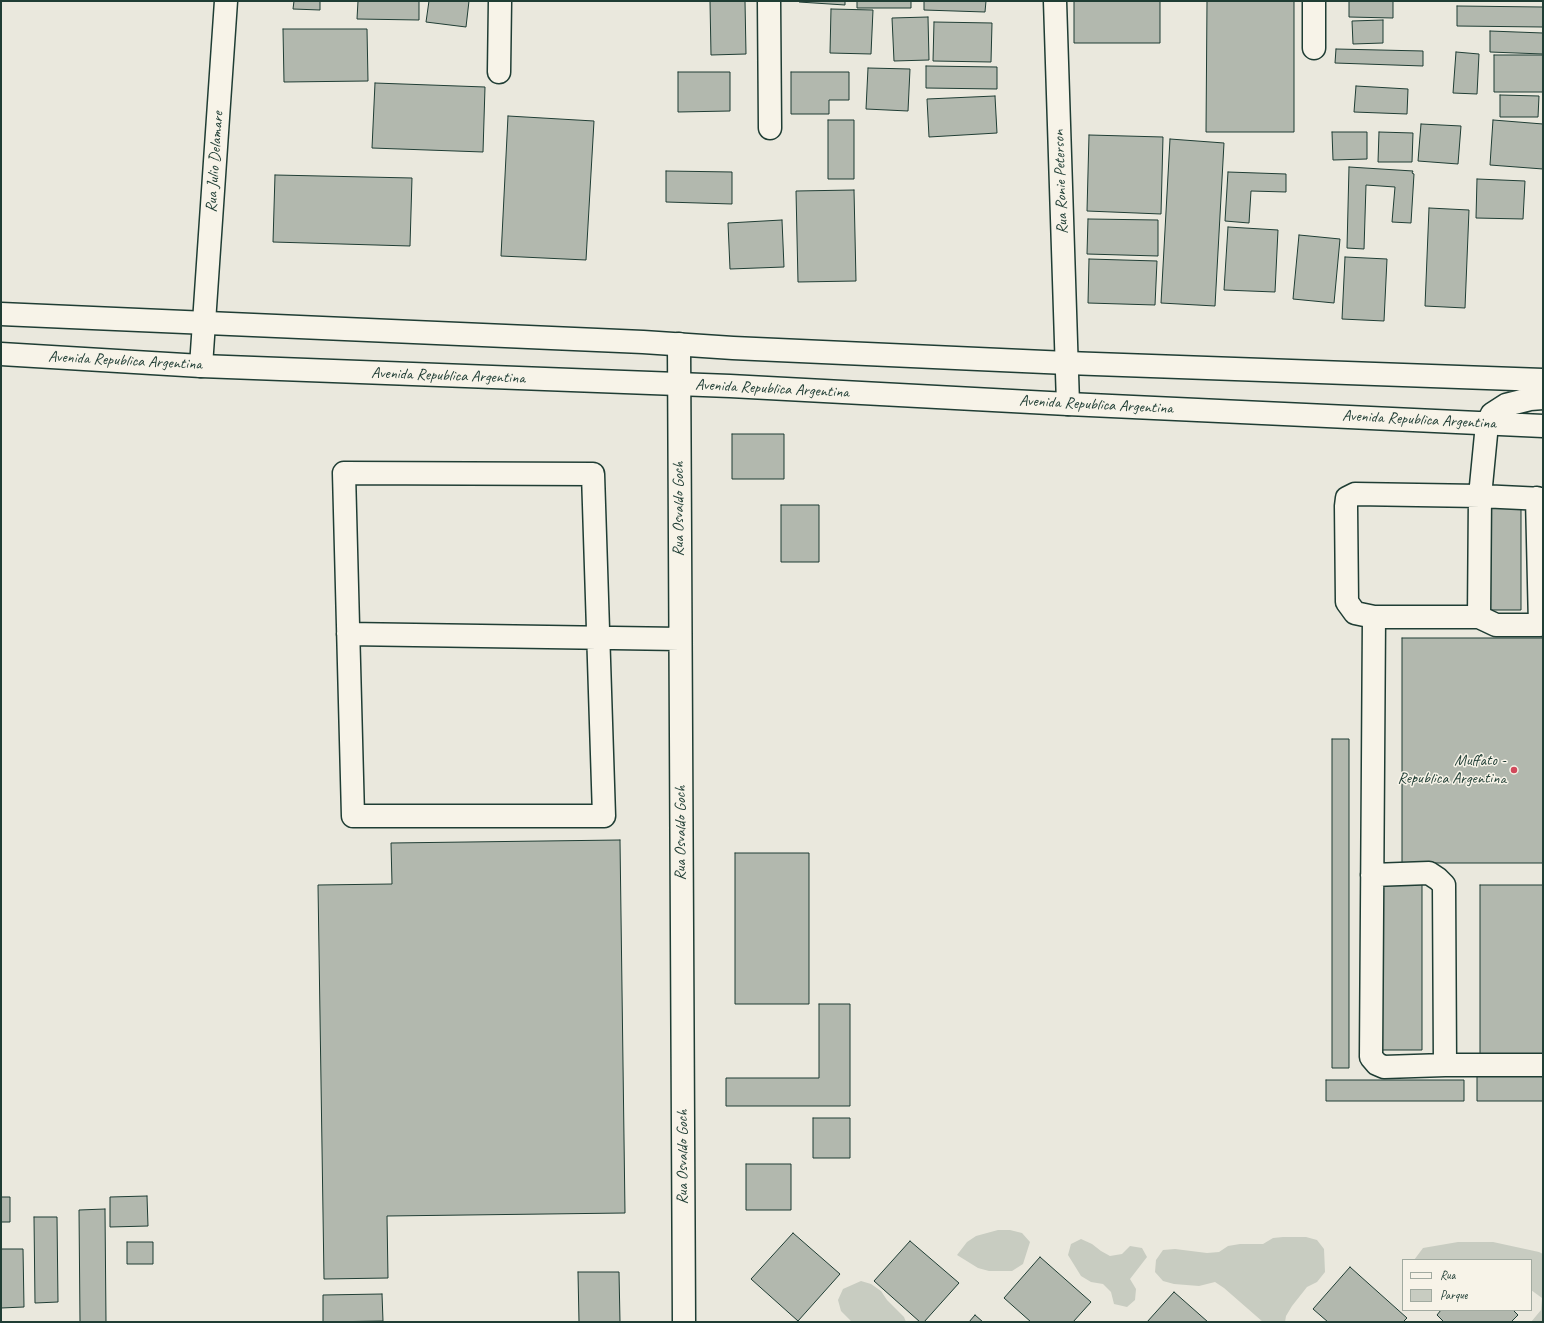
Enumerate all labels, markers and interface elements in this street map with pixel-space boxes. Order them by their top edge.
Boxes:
street label: Rua Julio Delamare [202,111,228,213]
street label: Rua Ronie Peterson [1050,129,1072,235]
street label: Avenida Republica Argentina [48,347,202,375]
street label: Avenida Republica Argentina [371,364,525,388]
street label: Avenida Republica Argentina [695,375,849,403]
street label: Avenida Republica Argentina [1019,391,1173,419]
street label: Avenida Republica Argentina [1342,406,1496,434]
street label: Rua Osvaldo Goch [669,461,689,557]
place label: Muffato - Republica Argentina [1397,751,1506,789]
marker: Muffato - Republica Argentina [1509,765,1519,775]
street label: Rua Osvaldo Goch [671,785,691,881]
street label: Rua Osvaldo Goch [673,1109,693,1205]
legend [1402,1259,1532,1311]
text: Rua [1440,1267,1455,1283]
text: Parque [1440,1287,1468,1303]

